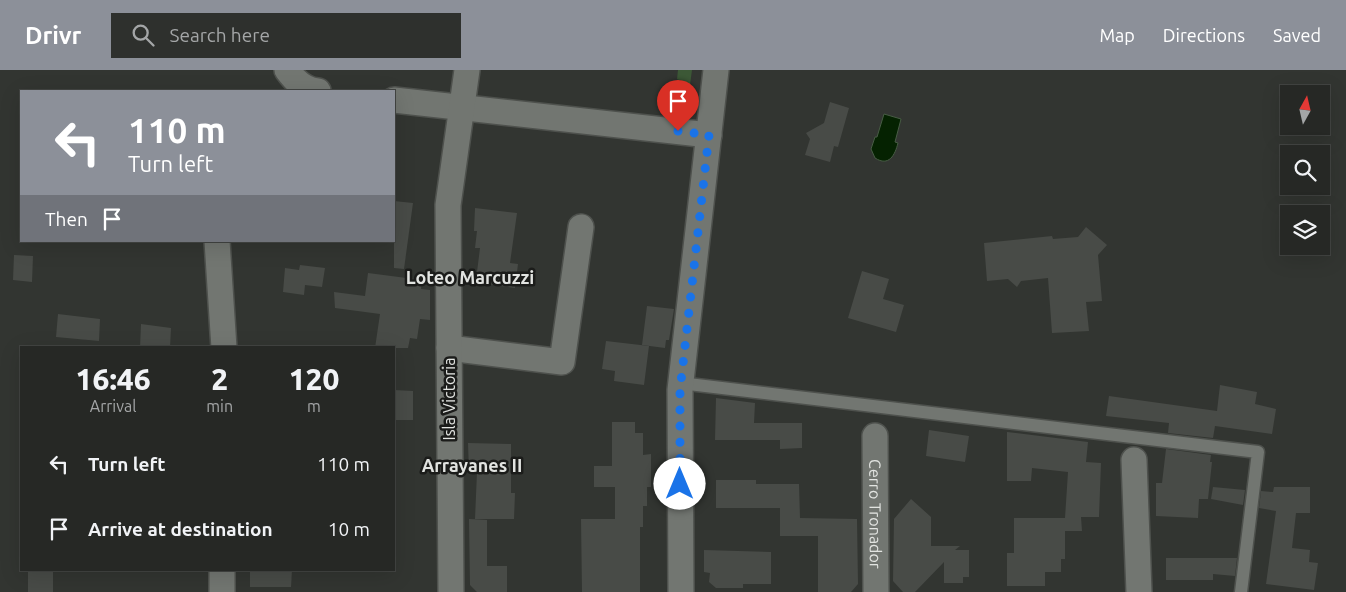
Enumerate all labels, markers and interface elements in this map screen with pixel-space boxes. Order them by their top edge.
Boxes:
search box [111,13,461,58]
icon: search [129,21,157,49]
text: Drivr [25,22,81,49]
text: Search here [169,24,270,46]
text: Map [1099,25,1135,45]
text: Directions [1163,25,1245,45]
text: Saved [1273,25,1321,45]
pin [657,80,699,131]
north arrow [1280,85,1330,135]
map controls [1280,85,1330,255]
icon: arrive [664,87,692,115]
icon: left [45,110,110,175]
text: 110 m [128,110,226,150]
button: search [1280,145,1330,195]
text: Turn left [128,151,213,176]
icon: arrive [98,205,126,233]
button: layers [1280,205,1330,255]
text: Then [45,208,88,230]
district label: Loteo Marcuzzi [406,267,534,287]
street label: Isla Victoria [440,358,458,440]
text: 16:46 [76,362,151,396]
text: 2 [211,362,228,396]
text: 120 [289,362,339,396]
text: Arrival [90,397,136,415]
text: min [206,397,233,415]
text: m [307,397,321,415]
icon: left [45,450,73,478]
text: Turn left [88,453,166,475]
text: 110 m [317,453,370,475]
district label: Arrayanes II [422,455,522,475]
position arrow [653,457,705,509]
street label: Cerro Tronador [866,459,885,569]
icon: arrive [45,515,73,543]
text: Arrive at destination [88,518,273,540]
text: 10 m [328,518,370,540]

